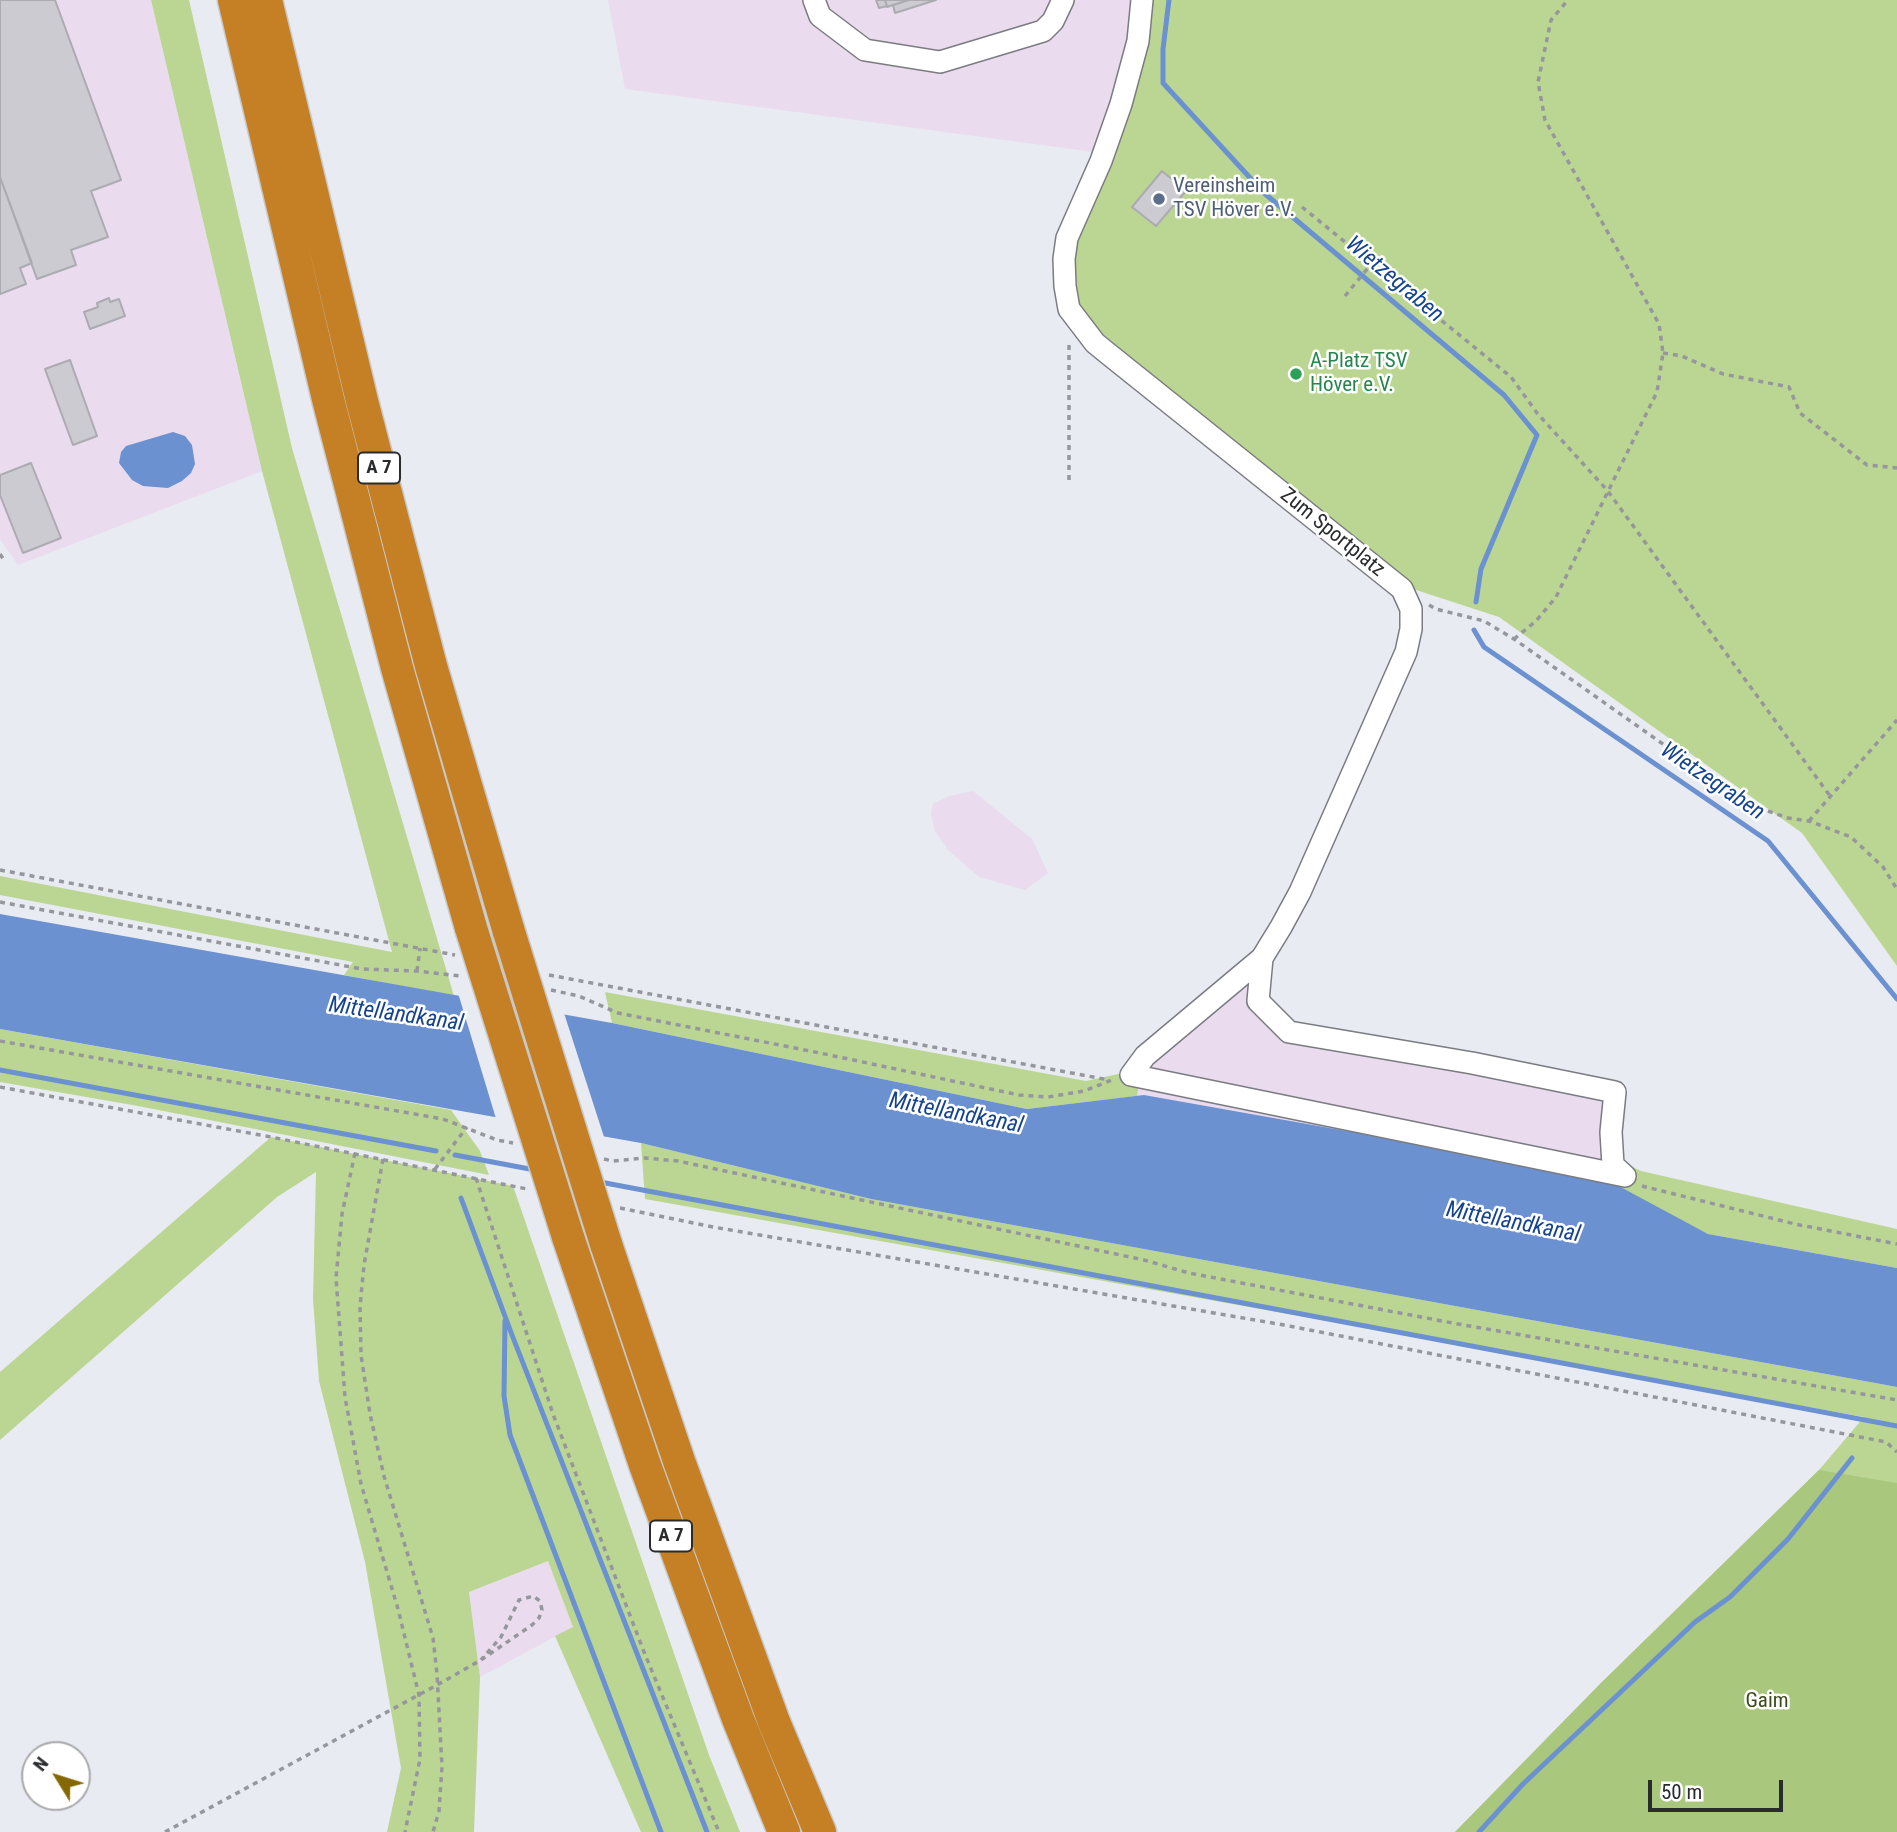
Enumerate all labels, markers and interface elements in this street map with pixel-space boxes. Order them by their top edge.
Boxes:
place label: Vereinsheim TSV Höver e.V. [1173,174,1295,224]
marker: Vereinsheim TSV Höver e.V. [1151,191,1167,207]
water label: Wietzegraben [1339,231,1449,329]
place label: A-Platz TSV Höver e.V. [1310,349,1408,399]
marker: A-Platz TSV Höver e.V. [1288,366,1304,382]
road number: A 7 [358,453,400,484]
street label: Zum Sportplatz [1275,483,1389,583]
water label: Wietzegraben [1655,737,1769,827]
water label: Mittellandkanal [327,992,465,1038]
water label: Mittellandkanal [887,1087,1025,1141]
water label: Mittellandkanal [1444,1196,1582,1250]
road number: A 7 [650,1520,692,1552]
park label: Gaim [1745,1689,1789,1715]
north arrow [21,1741,91,1811]
text: N [28,1752,53,1776]
scale bar [1652,1766,1787,1810]
text: 50 m [1661,1780,1702,1804]

